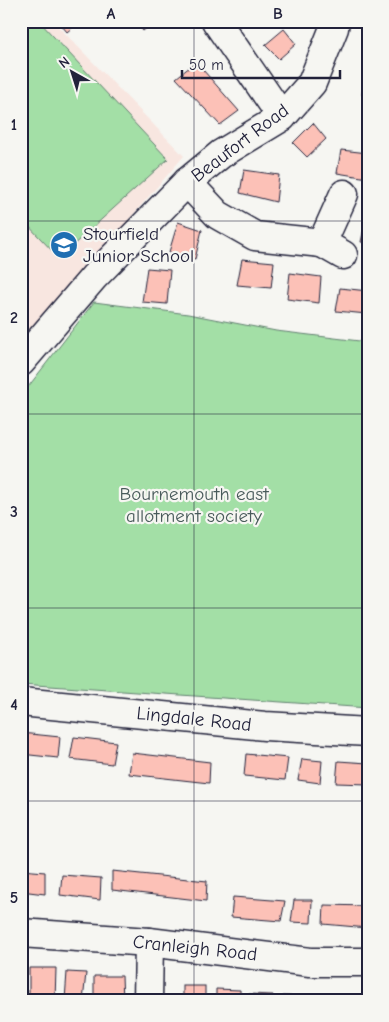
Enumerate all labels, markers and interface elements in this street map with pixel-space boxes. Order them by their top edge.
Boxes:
text: A [107,5,116,23]
text: B [273,5,283,23]
north arrow [48,48,98,98]
scale bar [182,48,339,80]
text: N [55,53,73,72]
text: 50 m [189,56,224,74]
street label: Beaufort Road [187,99,293,187]
text: 1 [11,116,17,134]
place label: Stourfield Junior School [83,223,194,267]
school or university icon: Stourfield Junior School [49,230,79,260]
text: 2 [10,309,18,327]
park label: Bournemouth east allotment society [119,483,269,527]
text: 3 [10,503,18,521]
text: 4 [10,696,18,714]
street label: Lingdale Road [136,702,252,736]
text: 5 [10,889,18,907]
street label: Cranleigh Road [132,931,258,965]

